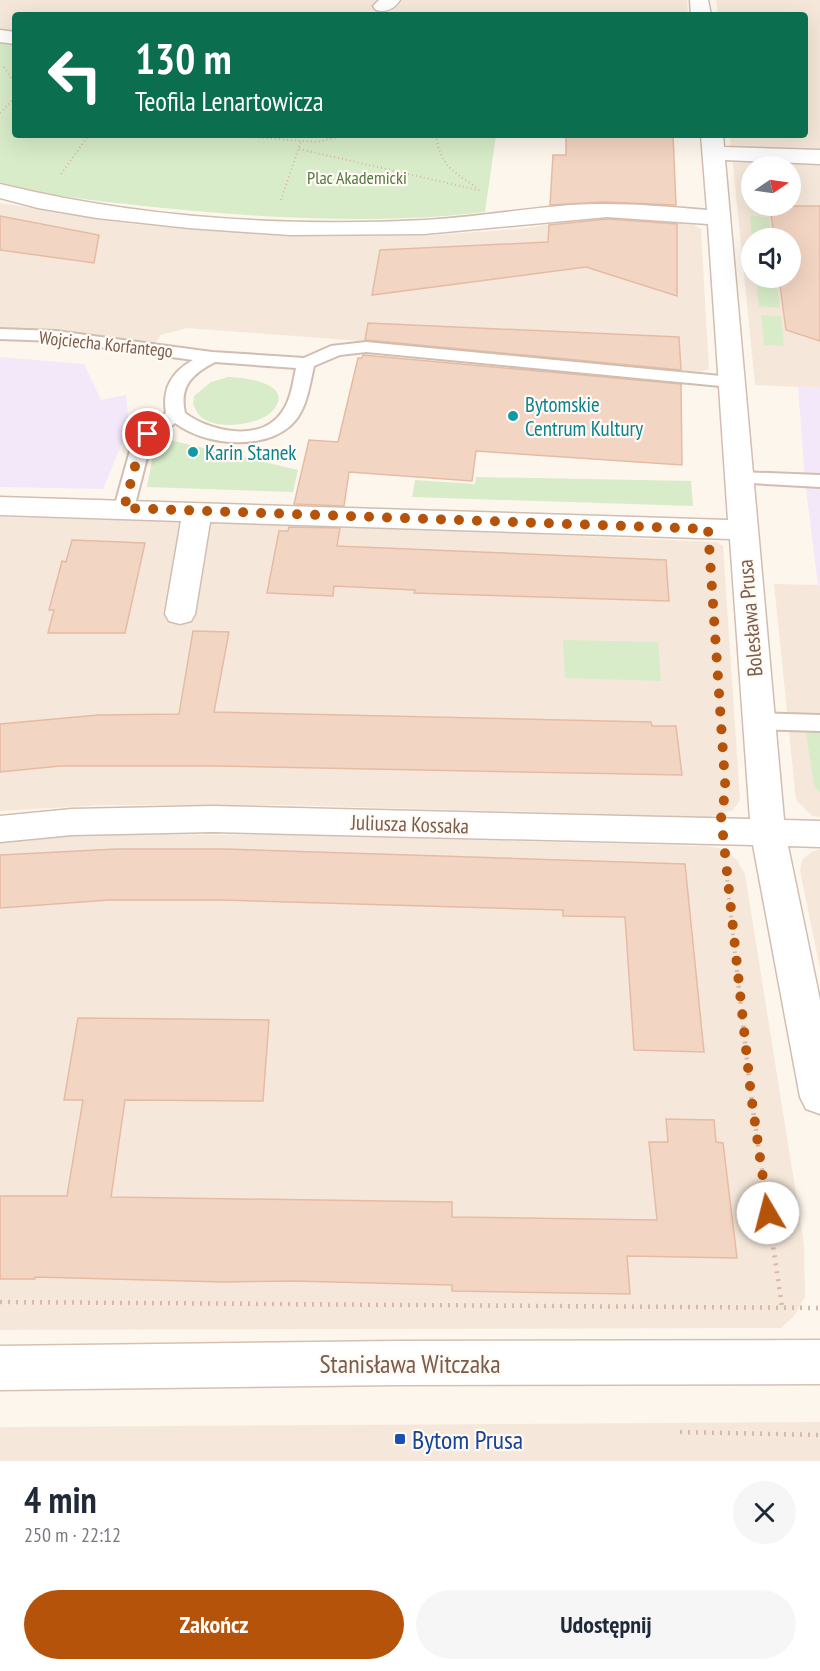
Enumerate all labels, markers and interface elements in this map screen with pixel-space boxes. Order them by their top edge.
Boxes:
text: 130 m [135,31,232,86]
icon: left [36,36,114,114]
text: Teofila Lenartowicza [135,84,324,118]
north arrow [741,156,801,216]
map controls [741,156,801,288]
park label: Plac Akademicki [307,166,407,189]
button: sound [741,228,801,288]
street label: Wojciecha Korfantego [38,326,174,362]
place label: Bytomskie Centrum Kultury [525,391,643,442]
pin [122,408,173,459]
marker: Bytomskie Centrum Kultury [506,409,520,423]
icon: arrive [131,417,164,450]
place label: Karin Stanek [205,439,297,466]
marker: Karin Stanek [186,445,200,459]
street label: Bolesława Prusa [731,558,769,678]
street label: Juliusza Kossaka [350,808,469,840]
position arrow [736,1181,800,1245]
street label: Stanisława Witczaka [319,1347,501,1380]
place label: Bytom Prusa [412,1423,523,1456]
marker: Bytom Prusa [393,1432,407,1446]
text: 4 min [24,1476,97,1523]
button: close [733,1481,796,1544]
text: 250 m · 22:12 [24,1522,121,1548]
button: Zakończ [24,1590,404,1659]
button: Udostępnij [416,1590,796,1659]

